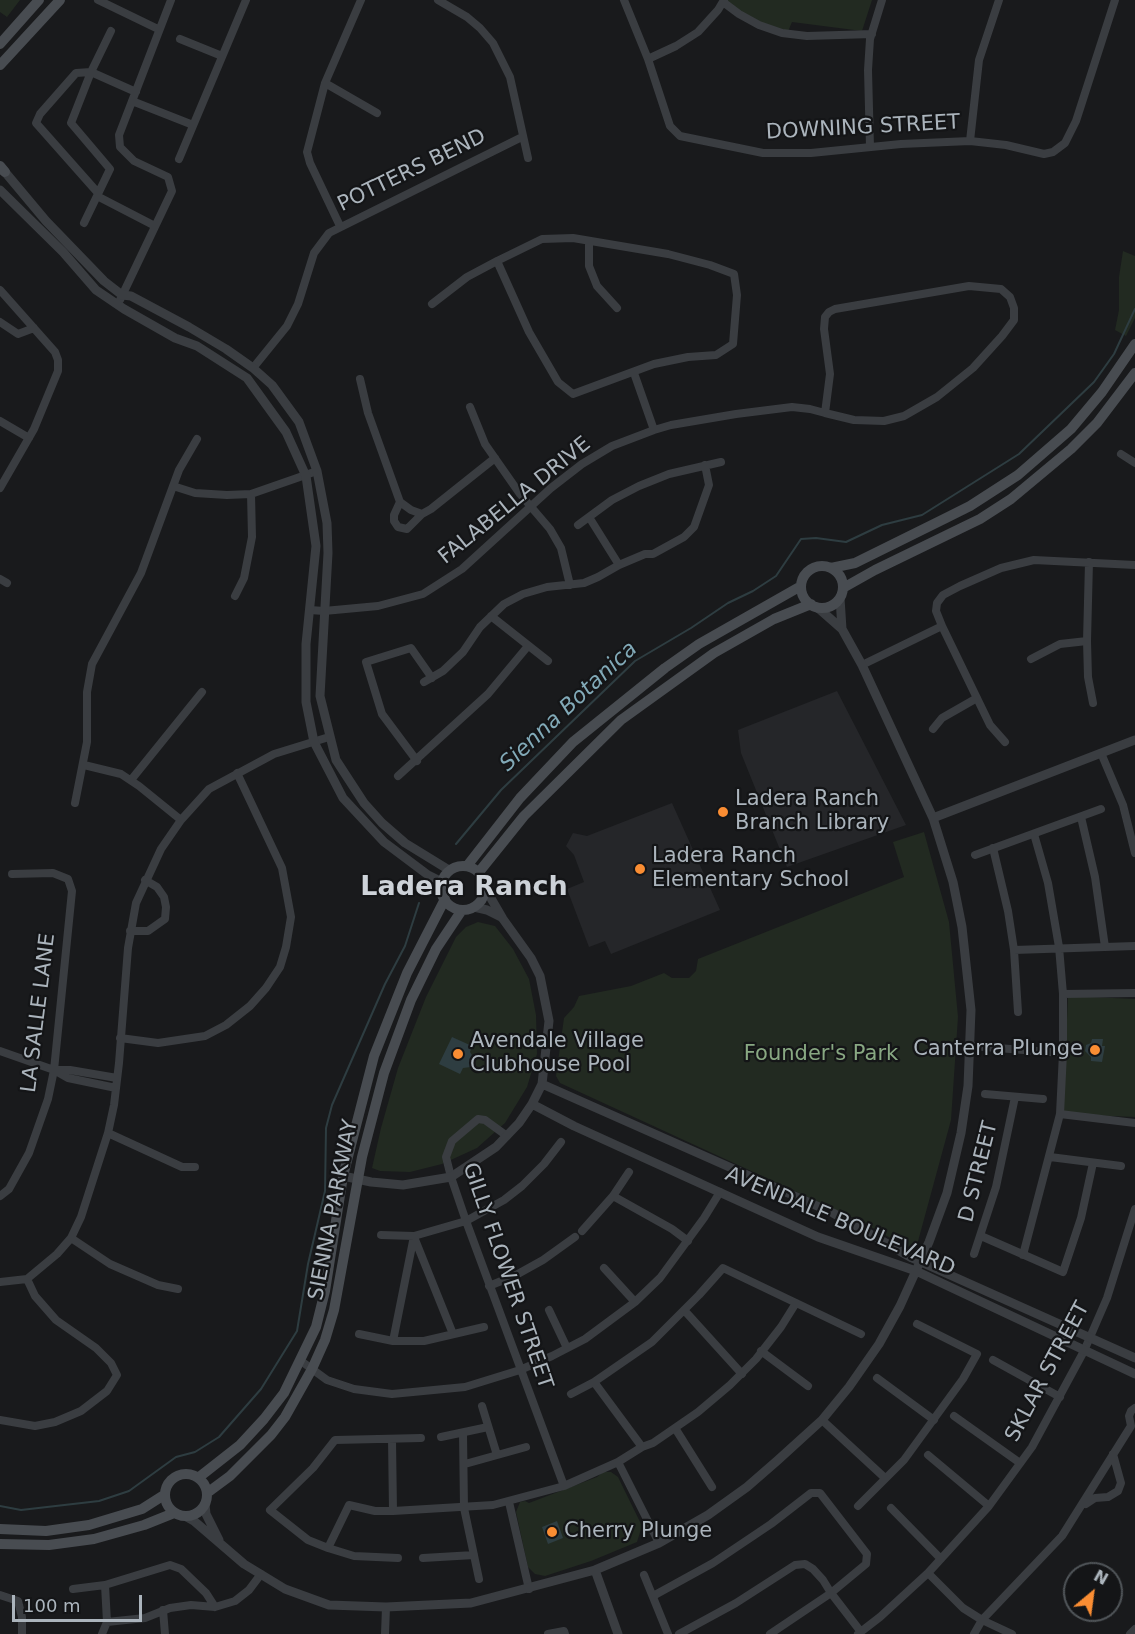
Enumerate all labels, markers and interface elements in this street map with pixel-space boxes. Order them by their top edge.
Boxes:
street label: DOWNING STREET [765,110,961,146]
street label: POTTERS BEND [334,124,490,218]
street label: FALABELLA DRIVE [434,432,596,570]
water label: Sienna Botanica [495,637,643,777]
place label: Ladera Ranch Branch Library [735,787,889,837]
marker: Ladera Ranch Branch Library [716,805,730,819]
place label: Ladera Ranch Elementary School [652,844,849,894]
marker: Ladera Ranch Elementary School [633,862,647,876]
district label: Ladera Ranch [360,872,568,904]
street label: LA SALLE LANE [17,932,61,1094]
place label: Avendale Village Clubhouse Pool [470,1029,644,1079]
place label: Canterra Plunge [913,1037,1083,1063]
park label: Founder's Park [744,1042,898,1068]
marker: Canterra Plunge [1088,1043,1102,1057]
marker: Avendale Village Clubhouse Pool [451,1047,465,1061]
street label: SIENNA PARKWAY [304,1117,364,1303]
street label: D STREET [954,1119,1004,1225]
street label: GILLY FLOWER STREET [456,1160,558,1392]
street label: AVENDALE BOULEVARD [721,1162,959,1282]
street label: SKLAR STREET [1000,1298,1096,1446]
place label: Cherry Plunge [564,1519,712,1545]
marker: Cherry Plunge [545,1525,559,1539]
north arrow [1063,1562,1123,1622]
text: N [1091,1566,1111,1589]
scale bar [15,1583,146,1621]
text: 100 m [23,1595,81,1616]

